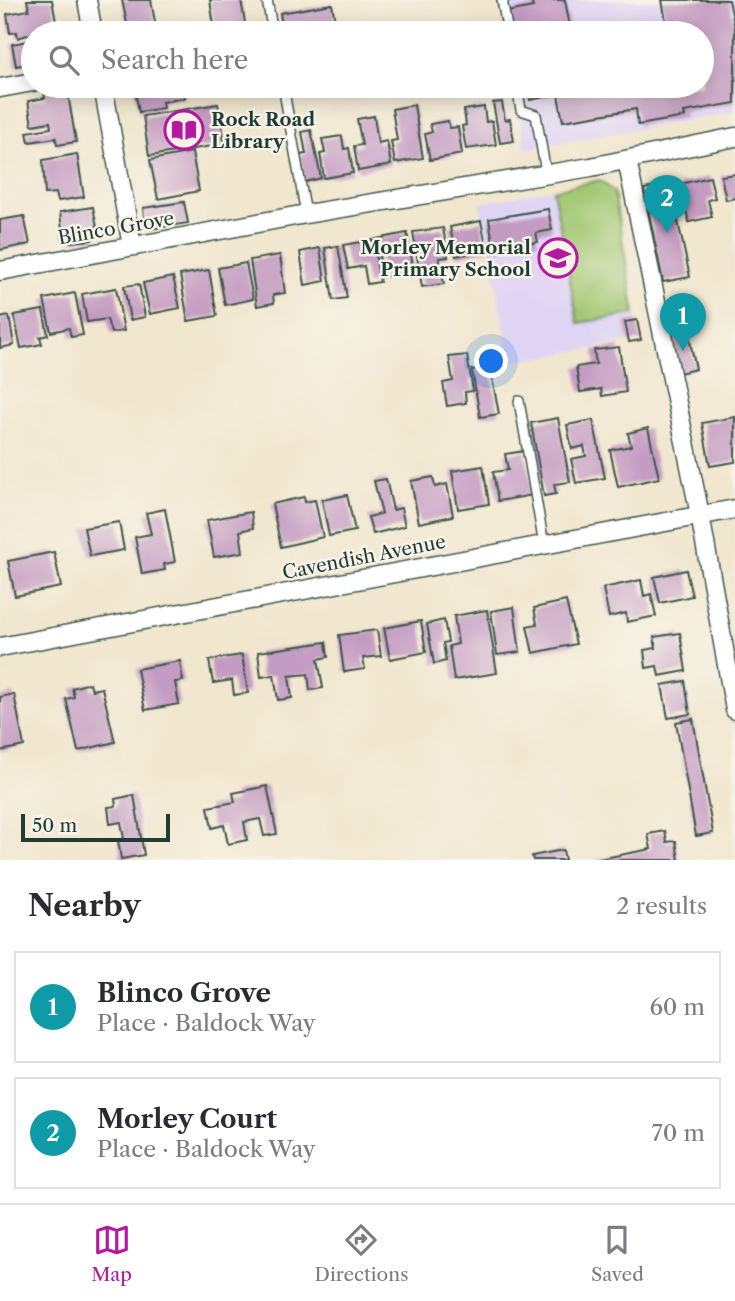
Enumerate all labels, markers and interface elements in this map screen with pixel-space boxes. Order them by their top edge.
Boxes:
search box [21,21,714,98]
icon: search [45,41,83,79]
text: Search here [101,44,248,76]
place label: Rock Road Library [211,108,316,153]
library icon: Rock Road Library [163,109,205,151]
pin: 2 [644,175,690,233]
street label: Blinco Grove [56,206,176,250]
place label: Morley Memorial Primary School [360,236,531,281]
school or university icon: Morley Memorial Primary School [537,237,579,279]
pin: 1 [660,293,706,351]
your location [474,344,508,378]
street label: Cavendish Avenue [280,530,448,584]
scale bar [21,811,170,843]
text: 50 m [32,814,77,837]
text: Nearby [28,887,141,924]
text: 2 results [616,892,707,920]
text: Blinco Grove [97,977,271,1009]
text: 1 [48,993,58,1021]
text: 60 m [649,993,705,1021]
text: Place · Baldock Way [97,1009,316,1037]
text: Morley Court [97,1103,277,1135]
text: 2 [46,1119,60,1147]
text: 70 m [652,1119,705,1147]
text: Place · Baldock Way [97,1135,316,1163]
tab: Map [91,1221,132,1286]
tab: Directions [315,1221,408,1286]
tab: Saved [591,1221,644,1286]

